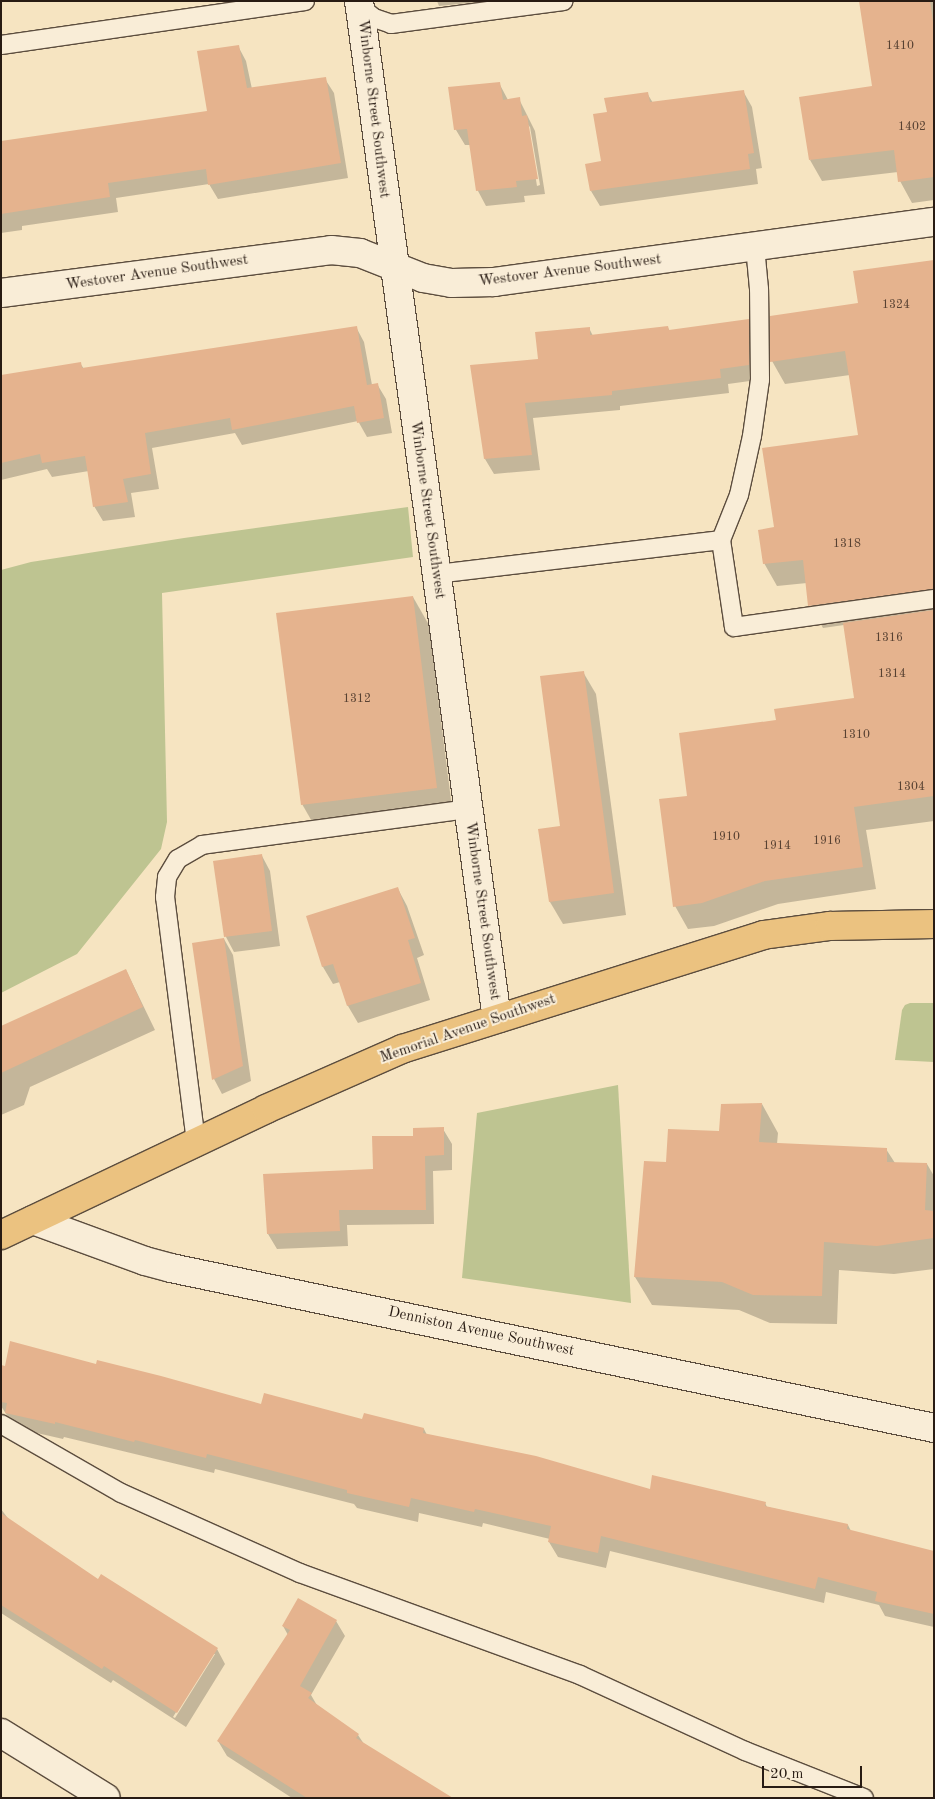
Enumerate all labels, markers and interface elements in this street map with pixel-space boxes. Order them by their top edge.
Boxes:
street label: Winborne Street Southwest [353,19,393,199]
house number: 1410 [886,40,914,54]
house number: 1402 [898,121,926,135]
street label: Westover Avenue Southwest [65,251,249,295]
street label: Westover Avenue Southwest [478,251,662,291]
house number: 1324 [882,299,910,313]
street label: Winborne Street Southwest [406,420,448,600]
house number: 1318 [833,538,861,552]
house number: 1316 [875,632,903,646]
house number: 1314 [878,668,906,682]
house number: 1312 [343,693,371,707]
house number: 1310 [842,729,870,743]
house number: 1304 [897,781,925,795]
street label: Winborne Street Southwest [461,821,503,1001]
house number: 1910 [712,831,740,845]
house number: 1916 [813,835,841,849]
house number: 1914 [763,840,791,854]
street label: Memorial Avenue Southwest [378,990,558,1068]
street label: Denniston Avenue Southwest [386,1303,576,1361]
scale bar [765,1756,865,1788]
text: 20 m [770,1767,804,1782]

